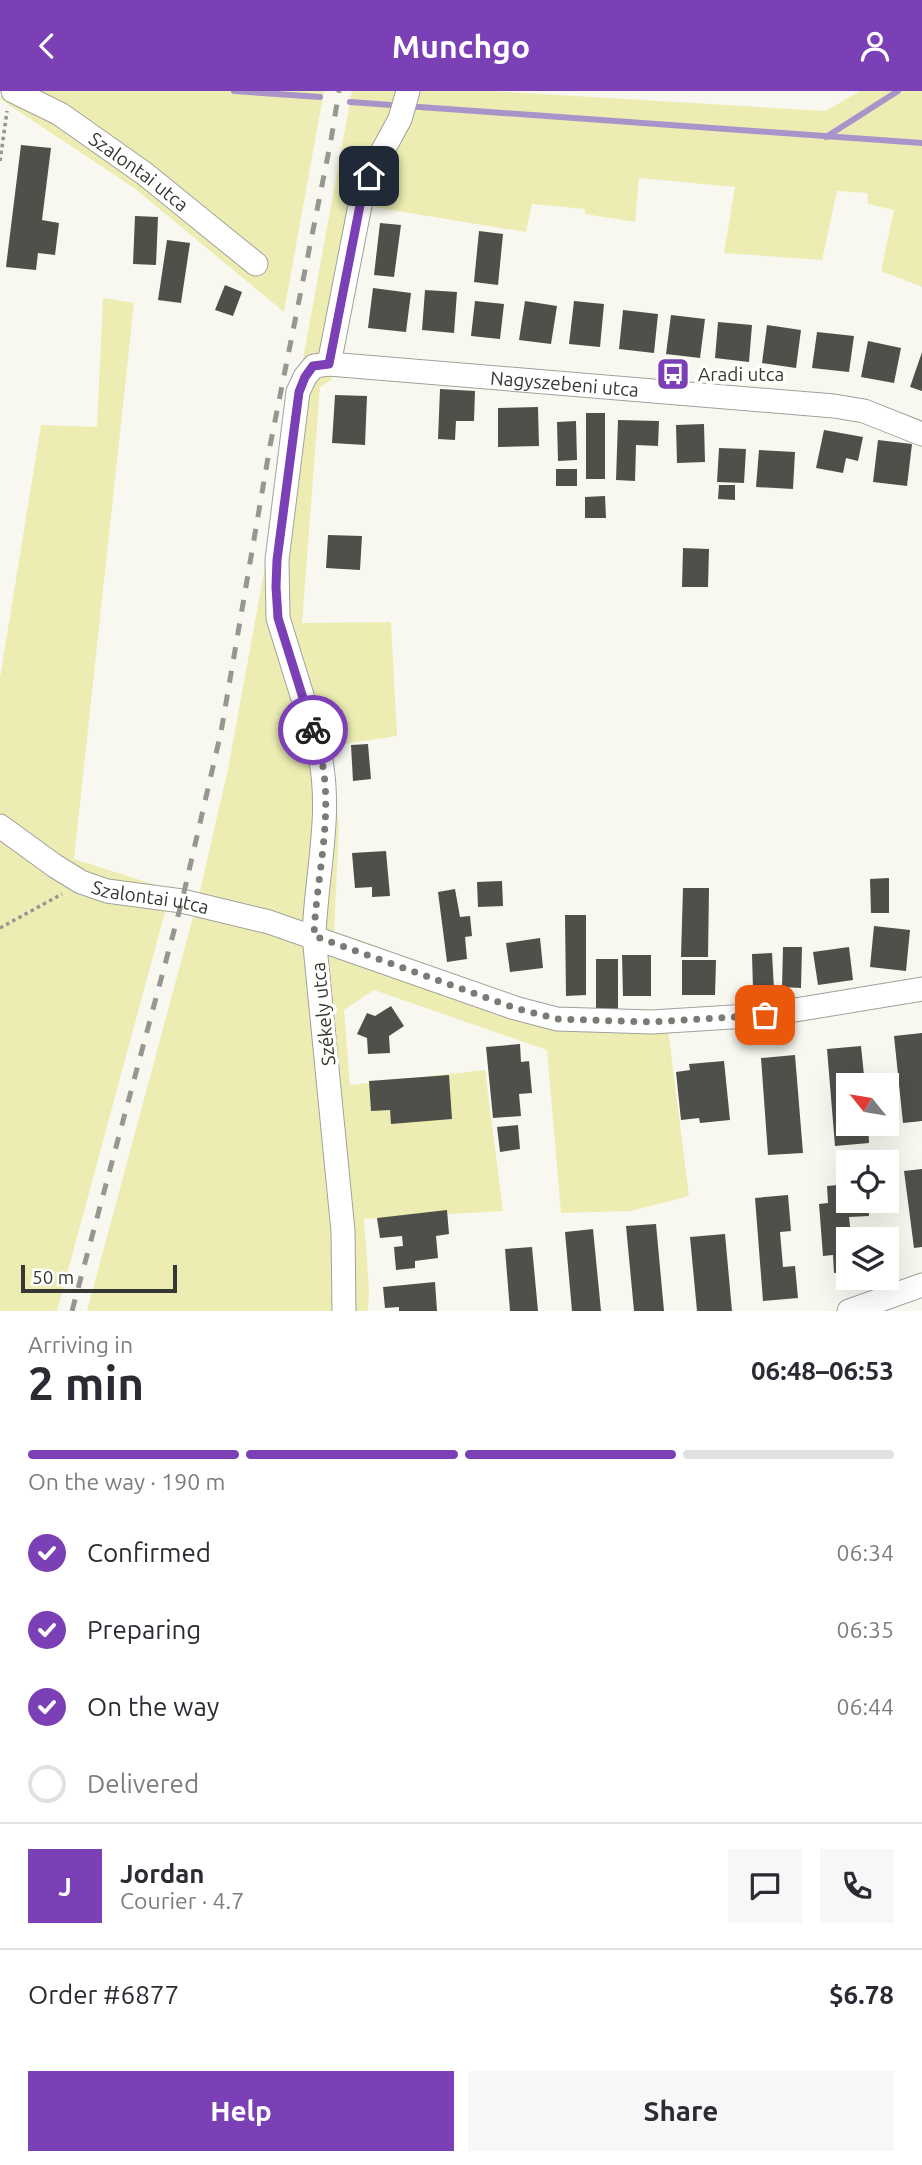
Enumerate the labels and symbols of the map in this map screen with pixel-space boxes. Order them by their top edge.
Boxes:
street label: Szalontai utca [85,127,193,216]
pin [339,146,399,206]
bus stop icon: Aradi utca [654,355,692,393]
place label: Aradi utca [698,363,784,385]
street label: Nagyszebeni utca [489,366,640,401]
courier [278,695,348,765]
street label: Szalontai utca [89,876,211,918]
street label: Székely utca [307,961,339,1067]
pin [735,985,795,1045]
north arrow [836,1073,900,1136]
scale bar [21,1262,177,1294]

